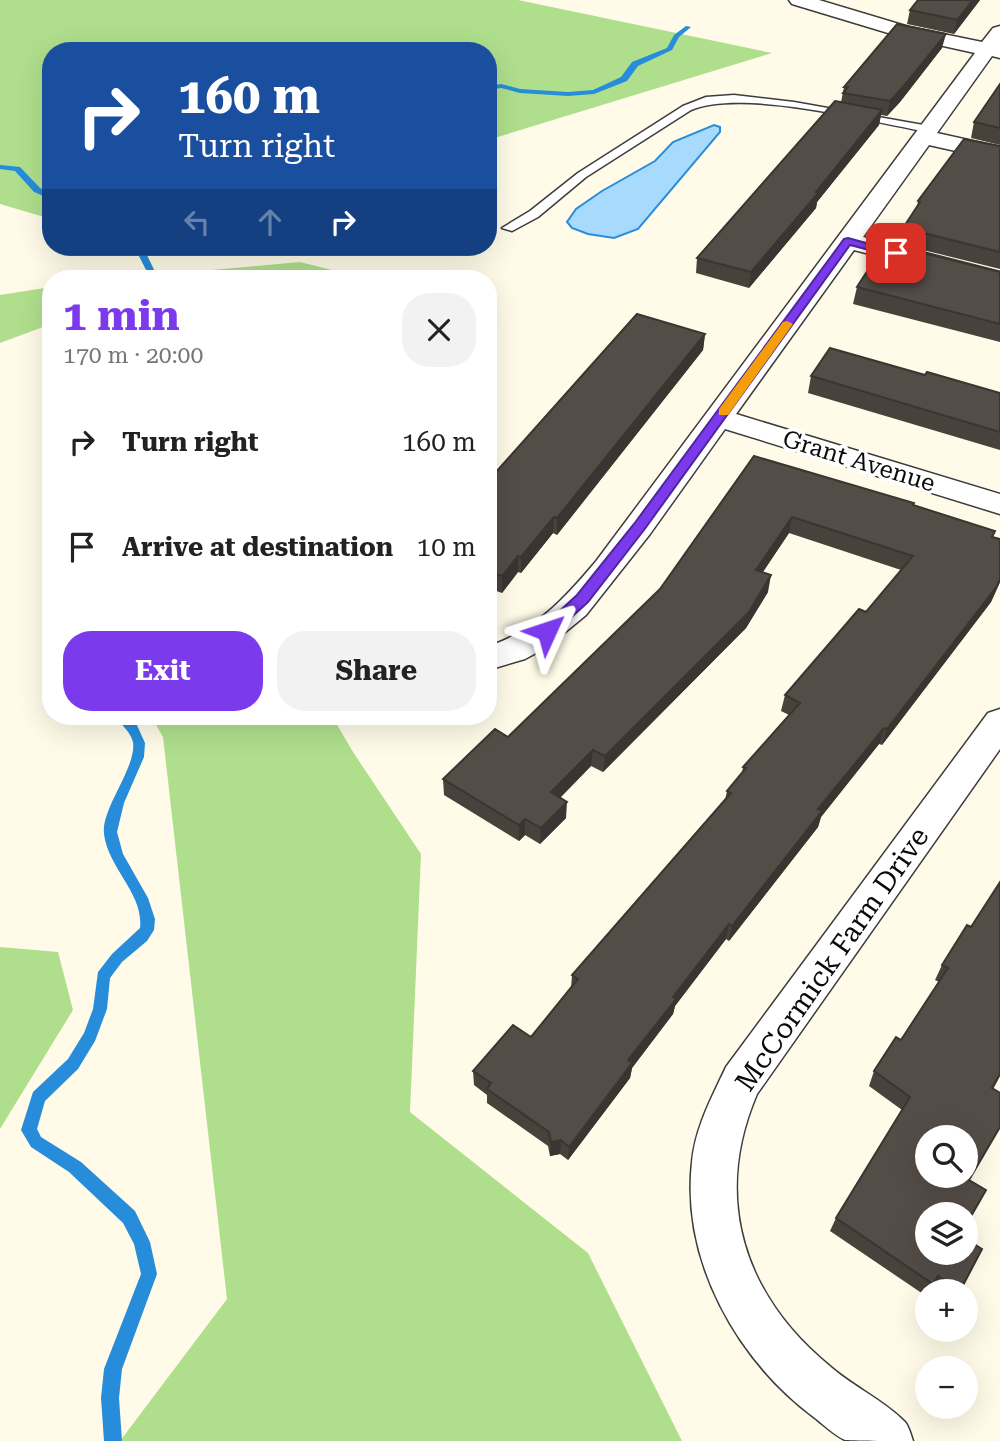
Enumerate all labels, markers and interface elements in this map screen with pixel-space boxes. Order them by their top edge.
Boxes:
text: 160 m [178,68,320,125]
icon: right [63,70,154,161]
text: Turn right [178,127,335,165]
icon: left [178,203,216,241]
icon: ahead [251,203,289,241]
icon: right [324,203,362,241]
pin [866,223,926,283]
icon: arrive [877,234,915,272]
text: 1 min [63,291,180,340]
button: close [402,293,476,367]
text: 170 m · 20:00 [63,342,203,369]
icon: right [63,423,101,461]
street label: Grant Avenue [779,425,939,497]
text: Turn right [122,427,258,457]
text: 160 m [402,427,476,457]
icon: arrive [63,528,101,566]
text: Arrive at destination [122,532,393,562]
text: 10 m [417,532,476,562]
position arrow [510,594,584,668]
button: Exit [63,631,263,711]
button: Share [277,631,476,711]
street label: McCormick Farm Drive [728,821,936,1097]
map controls [915,1125,978,1419]
button: search [915,1125,978,1188]
button: layers [915,1202,978,1265]
button: + [915,1279,978,1342]
button: − [915,1356,978,1419]

